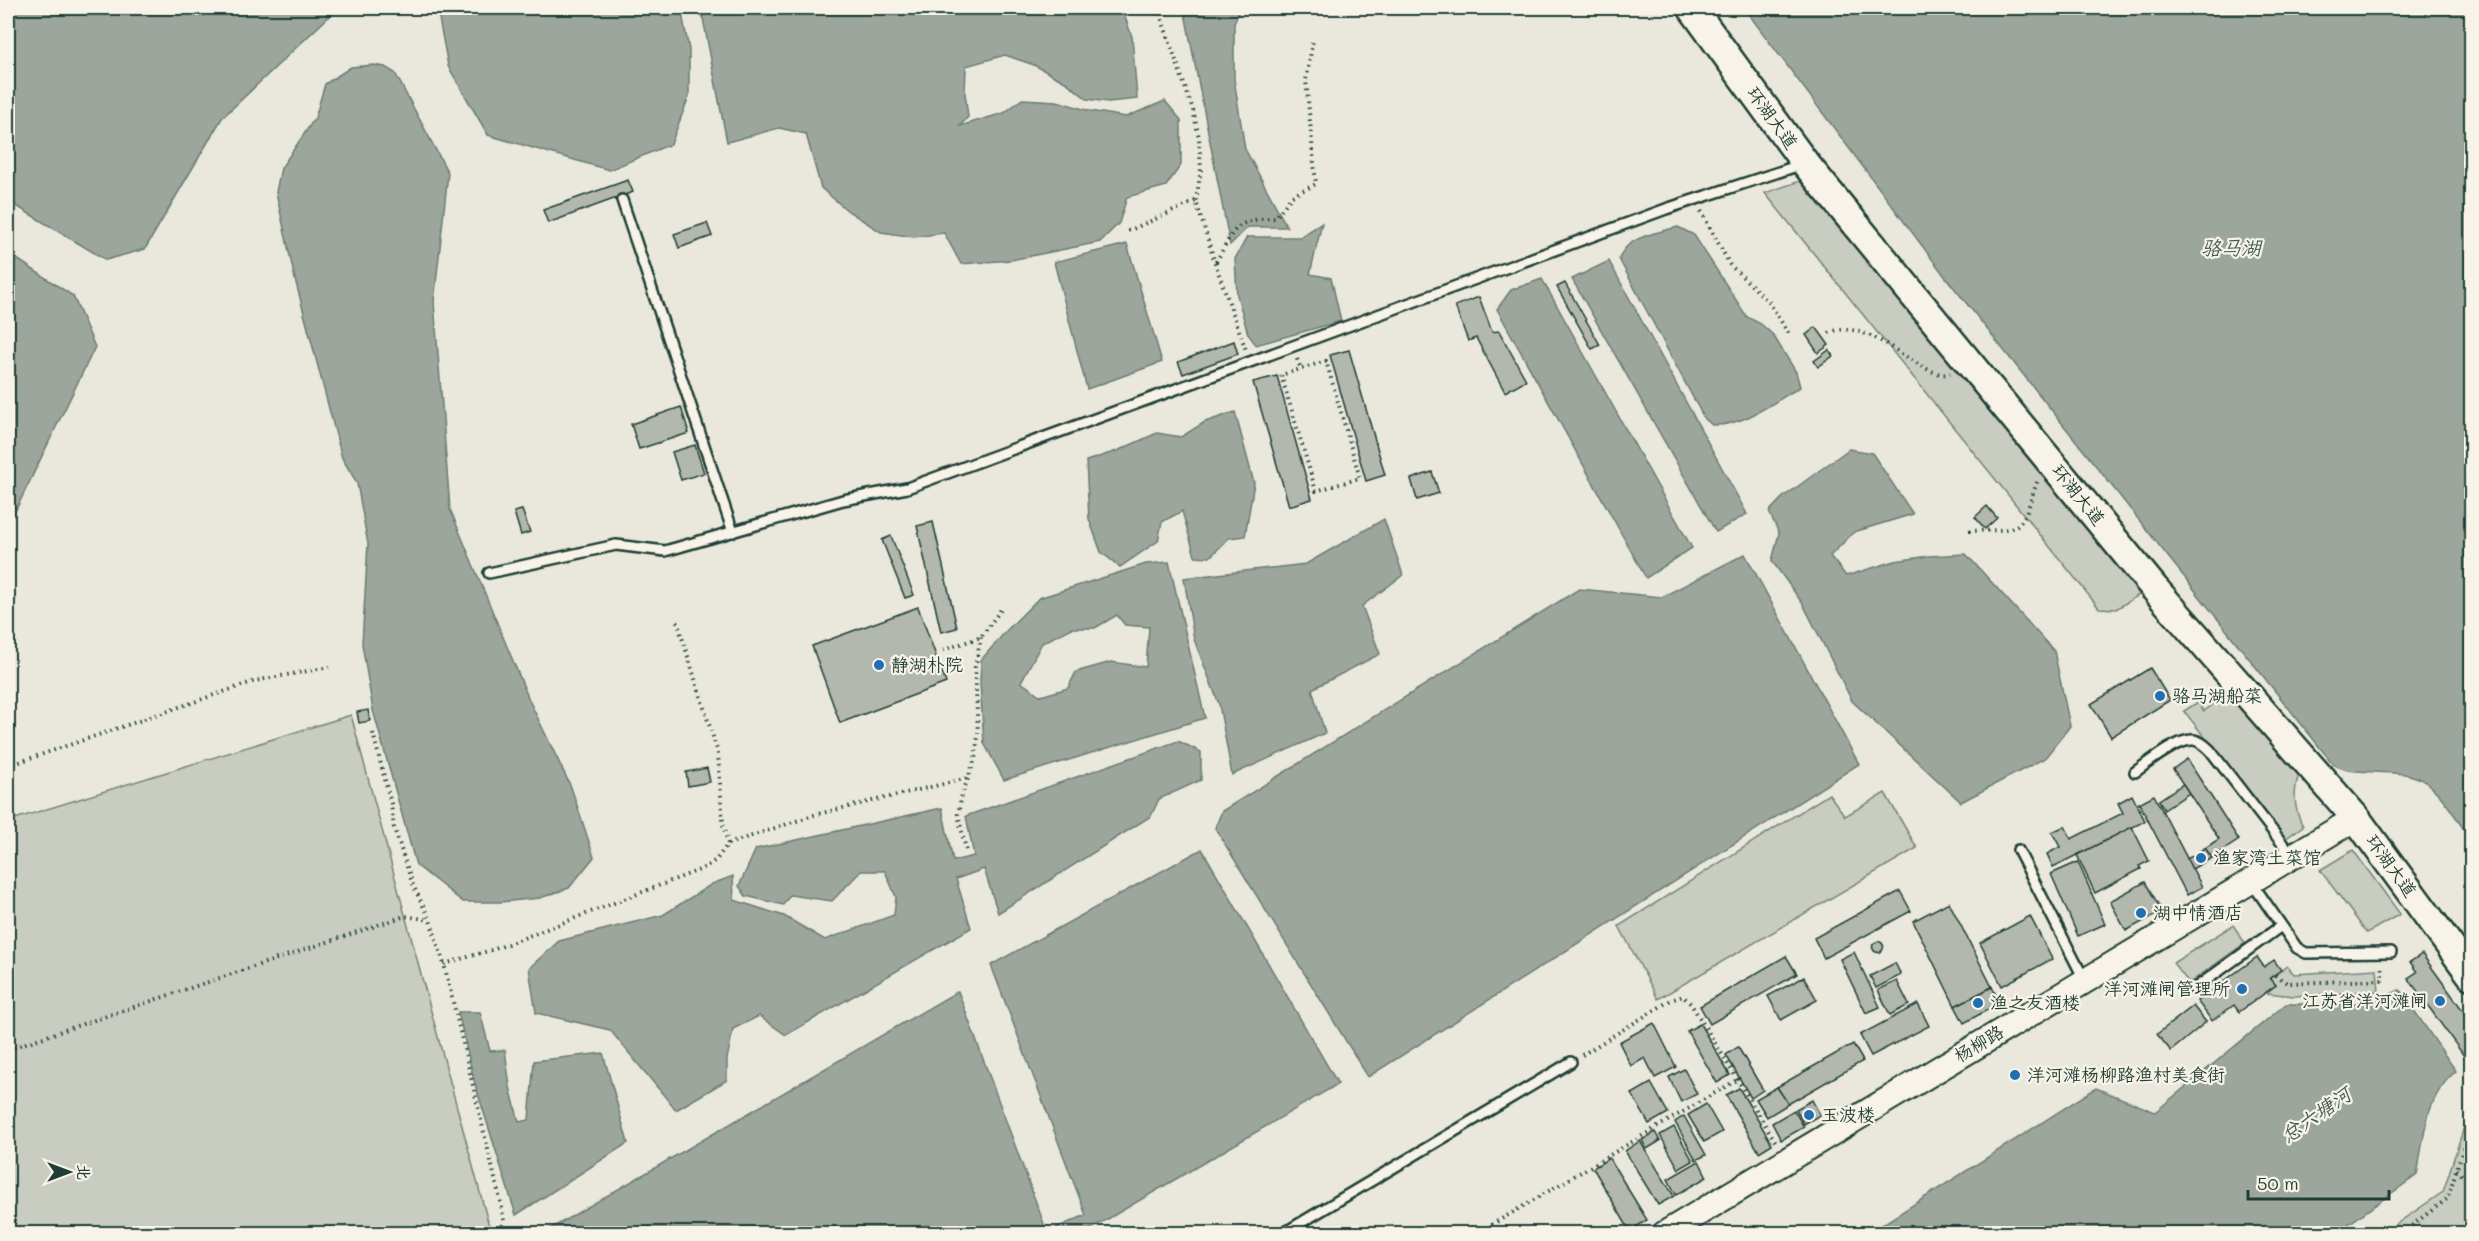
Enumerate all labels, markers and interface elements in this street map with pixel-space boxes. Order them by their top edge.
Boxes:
street label: 环湖大道 [1742,81,1804,154]
water label: 骆马湖 [2201,234,2263,260]
street label: 环湖大道 [2047,459,2111,530]
place label: 静湖朴院 [891,652,963,676]
marker: 静湖朴院 [872,658,886,672]
place label: 骆马湖船菜 [2172,683,2262,707]
marker: 骆马湖船菜 [2153,689,2167,703]
street label: 环湖大道 [2361,829,2423,902]
place label: 渔家湾土菜馆 [2213,845,2321,869]
marker: 渔家湾土菜馆 [2194,851,2208,865]
place label: 湖中情酒店 [2153,900,2243,924]
marker: 湖中情酒店 [2134,906,2148,920]
place label: 洋河滩闸管理所 [2104,976,2230,1000]
marker: 洋河滩闸管理所 [2235,982,2249,996]
place label: 江苏省洋河滩闸 [2302,988,2428,1012]
place label: 渔之友酒楼 [1990,990,2080,1014]
marker: 江苏省洋河滩闸 [2433,994,2447,1008]
marker: 渔之友酒楼 [1971,996,1985,1010]
street label: 杨柳路 [1949,1019,2008,1067]
place label: 洋河滩杨柳路渔村美食街 [2027,1062,2225,1086]
marker: 洋河滩杨柳路渔村美食街 [2008,1068,2022,1082]
water label: 总六塘河 [2275,1079,2358,1148]
place label: 玉波楼 [1821,1102,1875,1126]
marker: 玉波楼 [1802,1108,1816,1122]
north arrow [39,1142,99,1202]
scale bar [2248,1163,2389,1201]
text: 北 [74,1164,95,1180]
text: 50 m [2257,1171,2299,1195]

